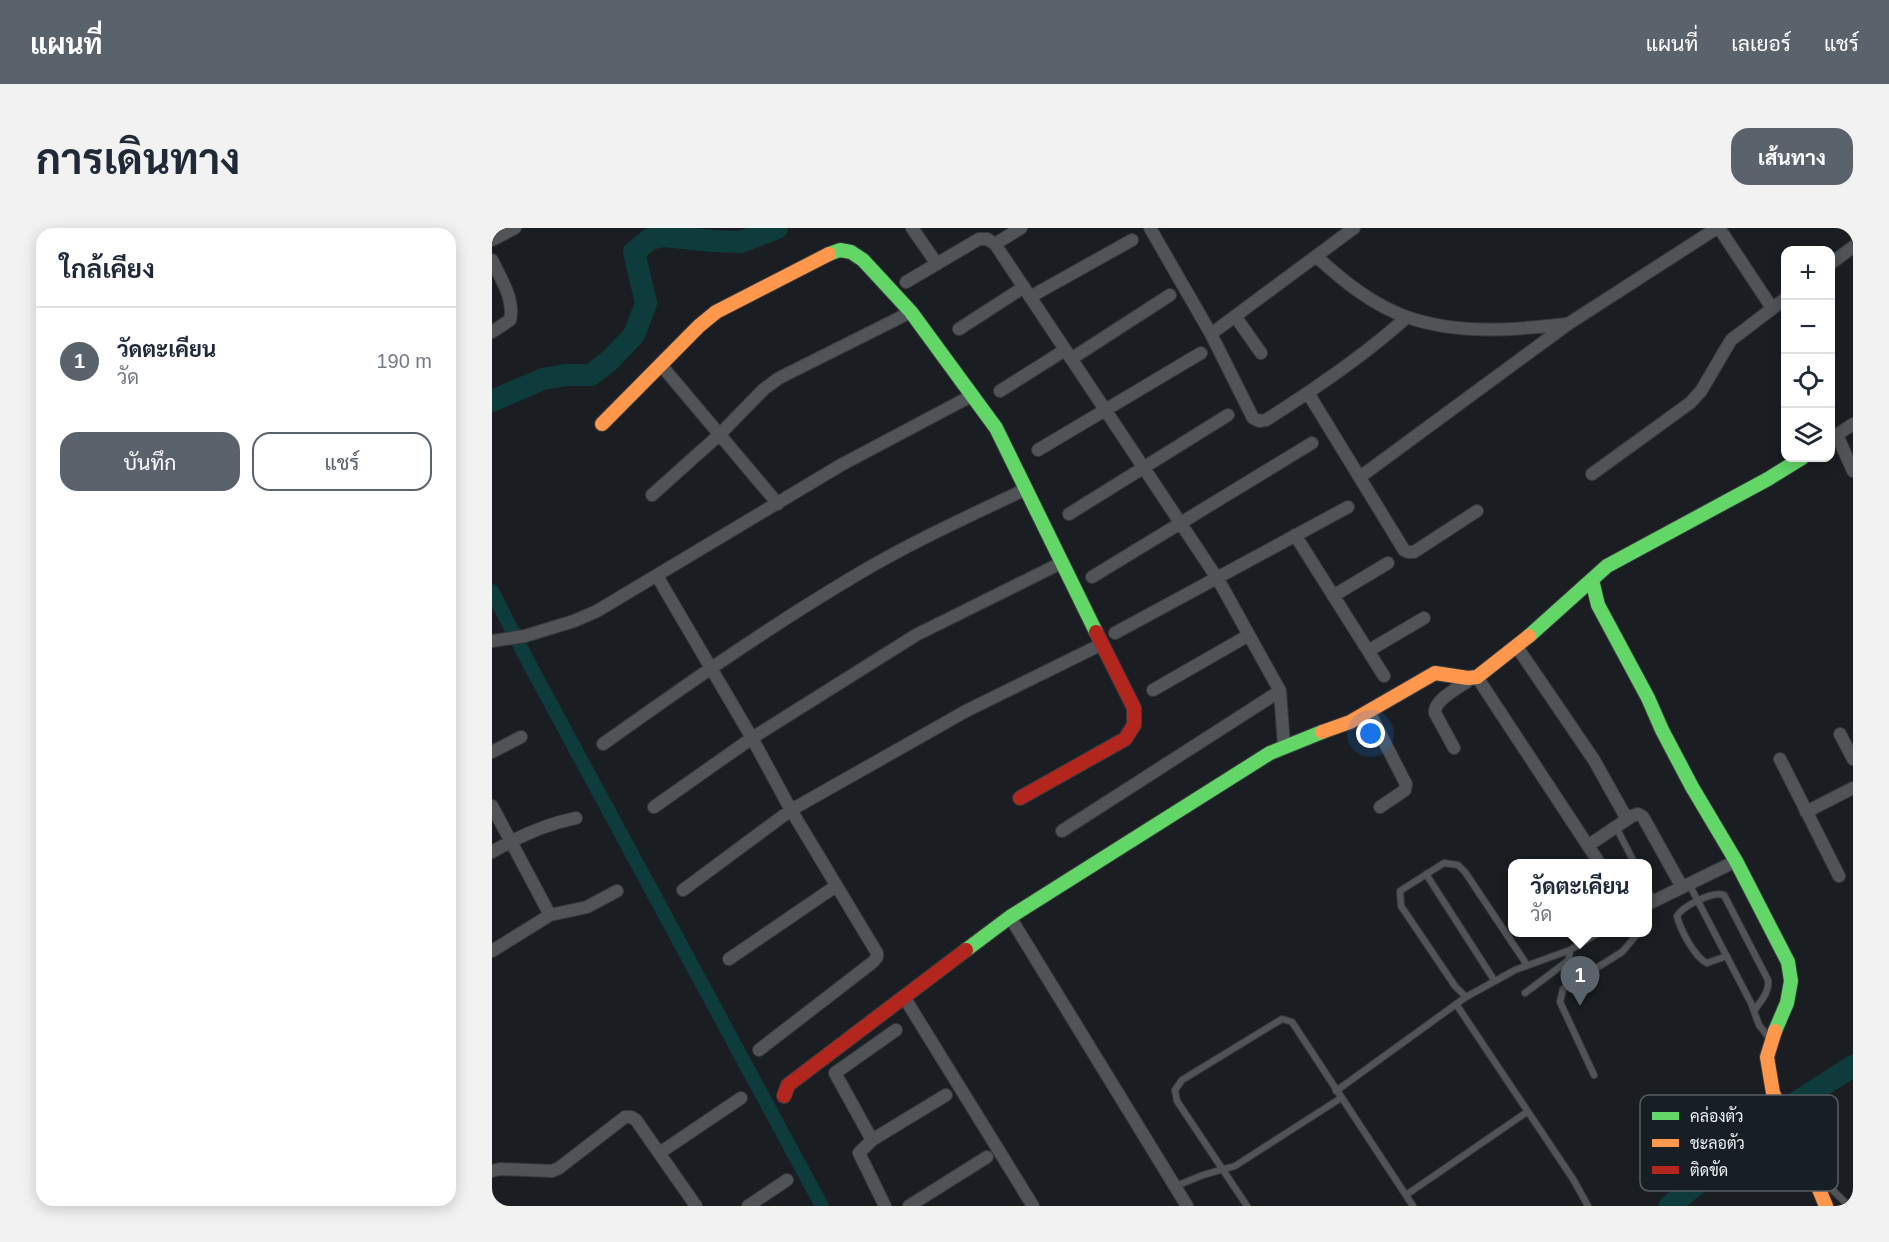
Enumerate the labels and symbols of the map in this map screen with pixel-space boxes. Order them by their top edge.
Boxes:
your location [1356,719,1385,748]
pin: 1 [1560,956,1600,1006]
legend [1640,1095,1838,1191]
text: คล่องตัว [1690,1106,1744,1125]
text: ชะลอตัว [1690,1133,1745,1152]
text: ติดขัด [1690,1160,1728,1179]

